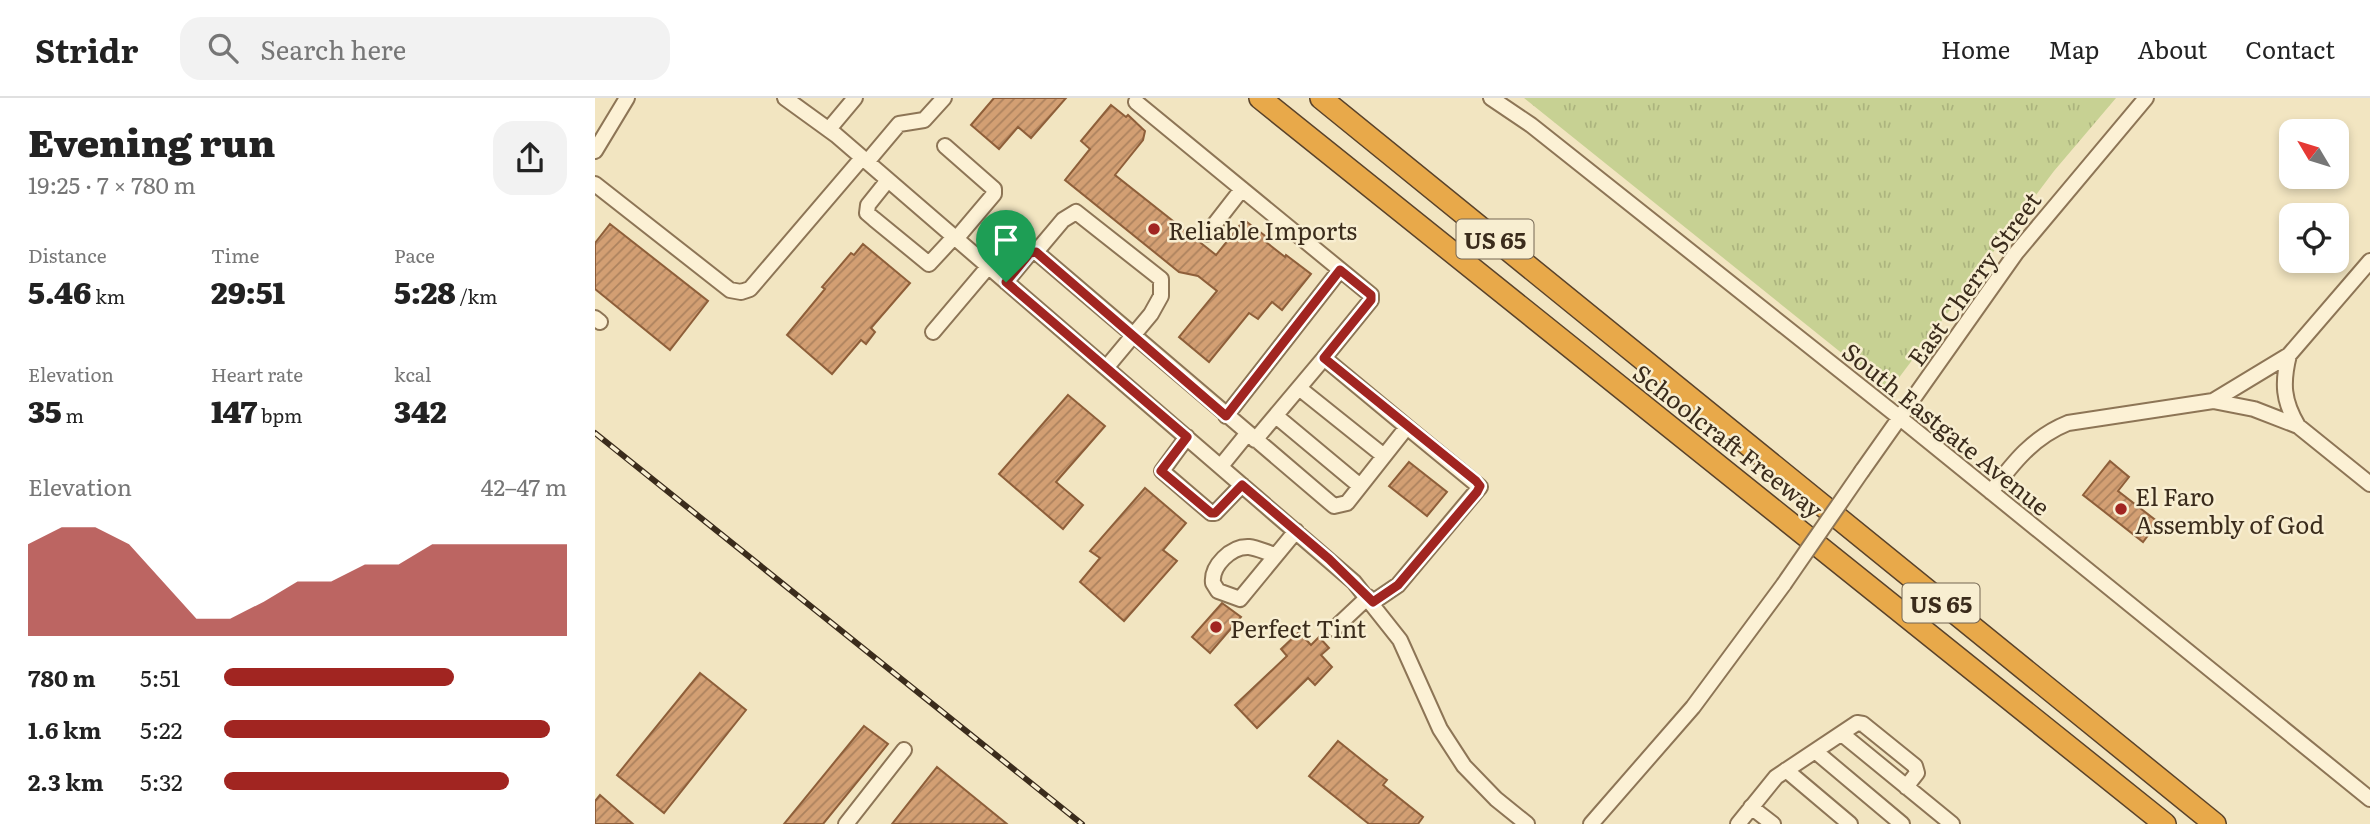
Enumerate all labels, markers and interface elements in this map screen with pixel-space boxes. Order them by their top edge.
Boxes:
search box [180,17,670,80]
text: Stridr [35,24,138,73]
icon: search [204,29,242,67]
text: Search here [260,29,406,68]
text: Home [1941,31,2010,66]
text: Map [2048,31,2099,66]
text: About [2137,31,2207,66]
text: Contact [2245,31,2335,66]
text: Evening run [28,112,275,169]
north arrow [2279,119,2349,189]
map controls [2279,119,2349,273]
button: share [493,121,567,195]
text: 19:25 · 7 × 780 m [28,167,196,201]
street label: East Cherry Street [1898,184,2048,372]
button: locate [2279,203,2349,273]
pin [976,210,1036,282]
place label: Reliable Imports [1168,212,1357,247]
road number: US 65 [1457,220,1534,258]
icon: arrive [987,221,1025,259]
marker: Reliable Imports [1146,221,1162,237]
text: Distance [28,241,107,269]
text: Time [211,241,259,269]
text: Pace [394,241,435,269]
text: 5.46 [28,269,91,313]
text: 29:51 [211,269,285,313]
text: 5:28 [394,269,456,313]
text: km [91,282,125,310]
text: /km [456,282,498,310]
street label: South Eastgate Avenue [1836,333,2058,523]
street label: Schoolcraft Freeway [1627,355,1831,525]
text: Elevation [28,360,114,388]
text: Heart rate [211,360,303,388]
text: kcal [394,360,431,388]
text: 35 [28,388,62,432]
text: 147 [211,388,257,432]
text: 342 [394,388,447,432]
text: m [62,401,84,429]
text: bpm [257,401,302,429]
text: Elevation [28,469,132,503]
text: 42–47 m [481,469,567,503]
place label: El Faro Assembly of God [2135,478,2324,541]
marker: El Faro Assembly of God [2113,501,2129,517]
road number: US 65 [1903,583,1979,622]
place label: Perfect Tint [1230,610,1367,645]
marker: Perfect Tint [1208,619,1224,635]
text: 780 m [28,660,96,694]
text: 5:51 [140,660,180,694]
text: 1.6 km [28,712,101,746]
text: 5:22 [140,712,182,746]
text: 2.3 km [28,764,104,798]
text: 5:32 [140,764,183,798]

